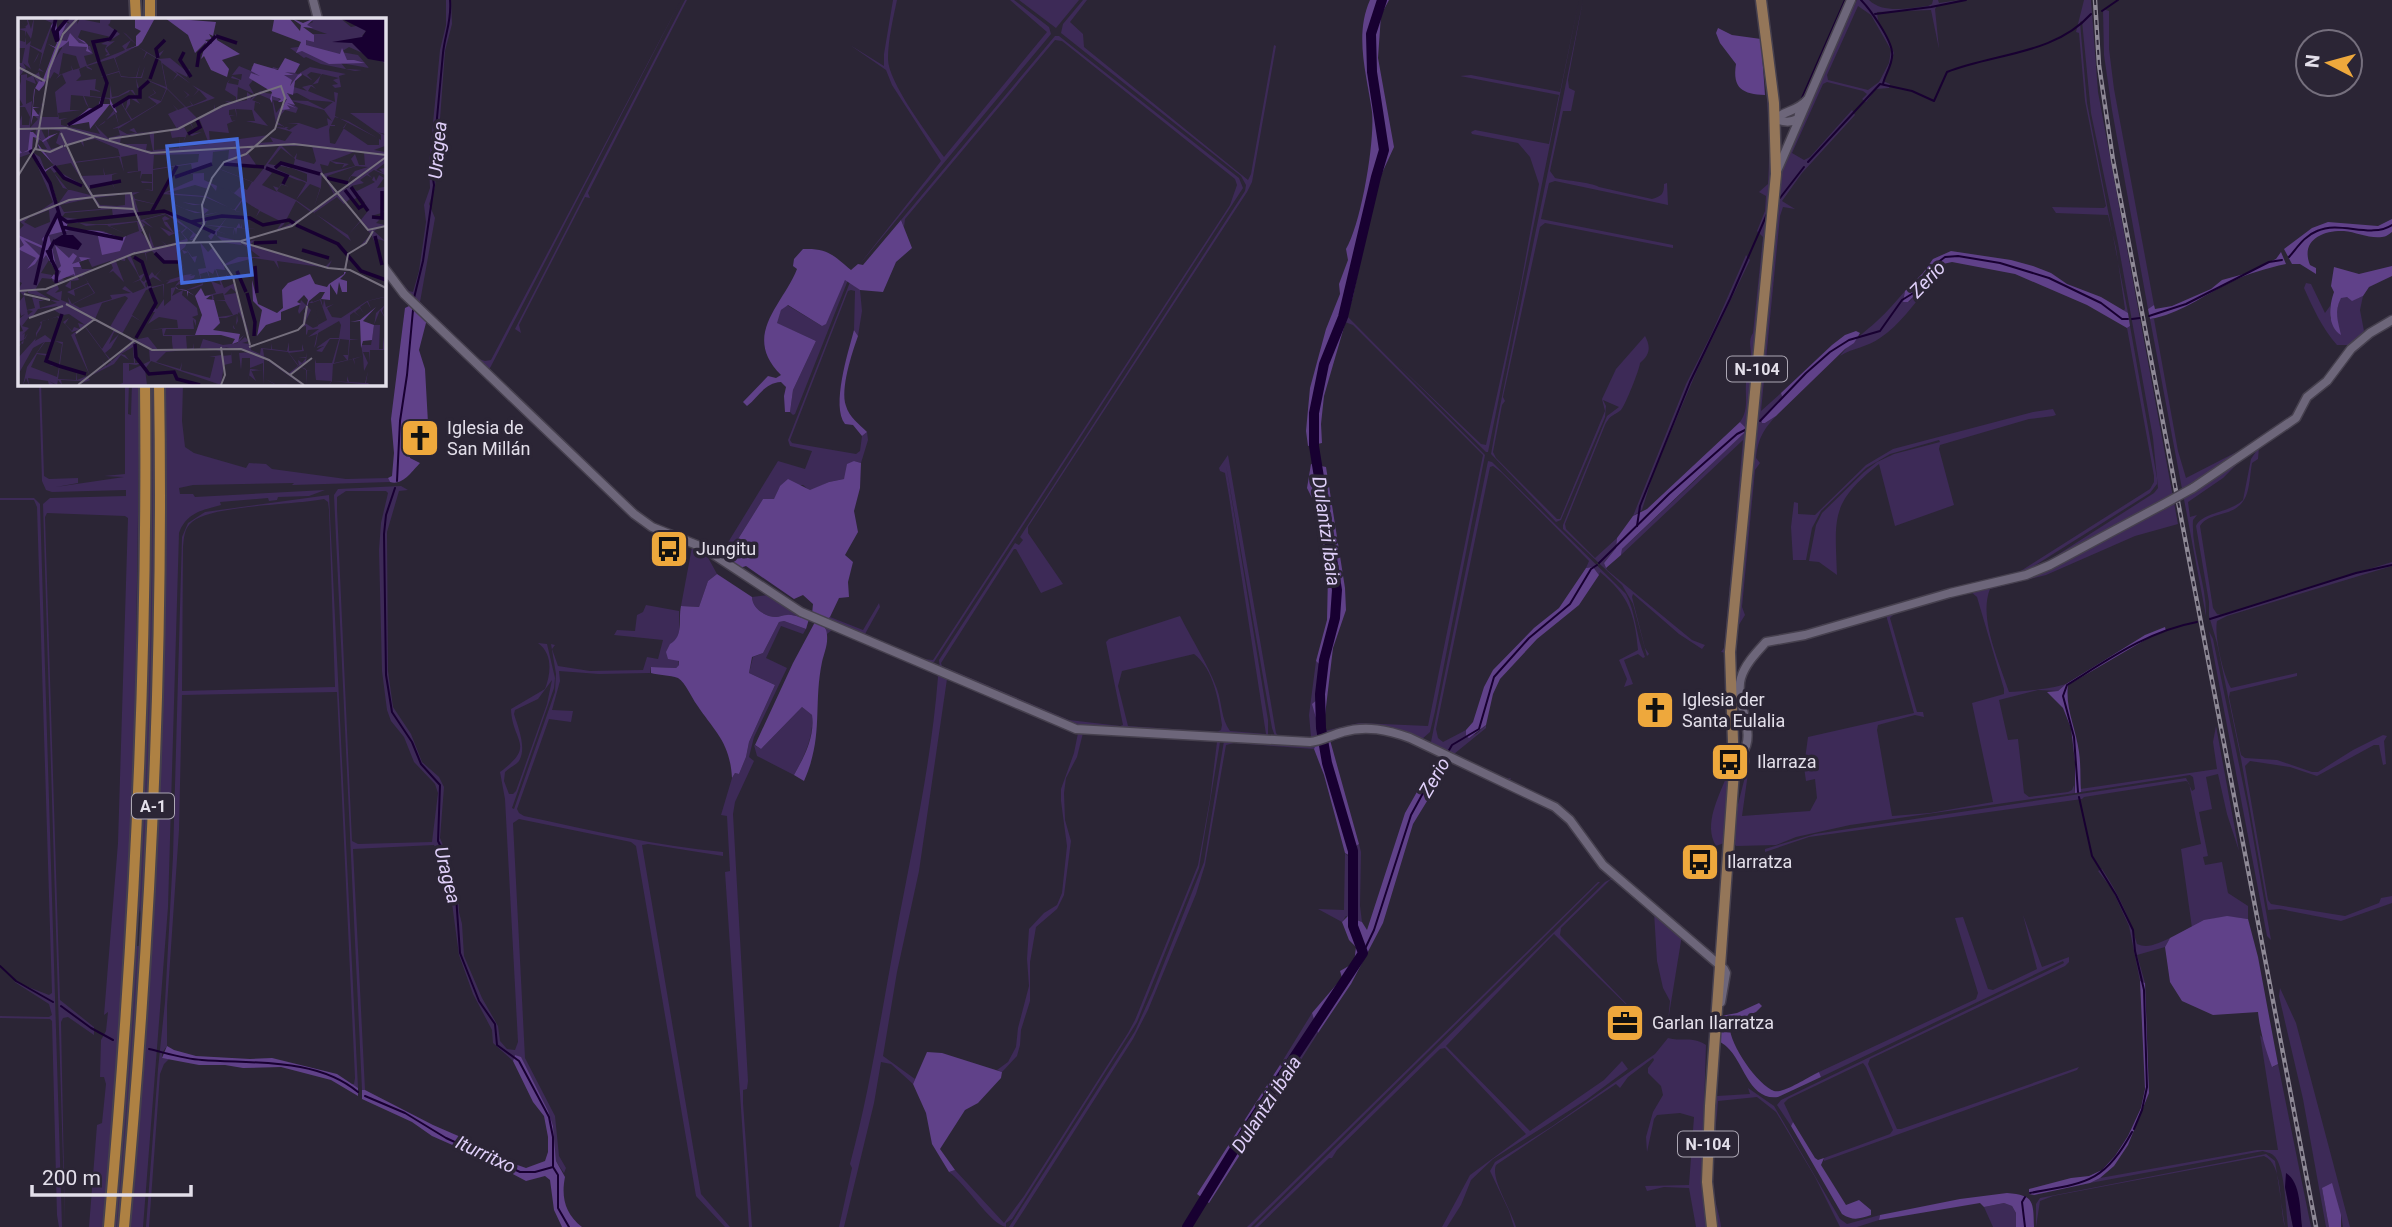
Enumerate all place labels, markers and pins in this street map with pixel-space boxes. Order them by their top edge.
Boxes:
church icon: Iglesia de San Millán [399,417,441,459]
place label: Iglesia de San Millán [447,417,530,459]
bus stop icon: Jungitu [648,528,690,570]
place label: Jungitu [696,538,756,559]
church icon: Iglesia der Santa Eulalia [1634,689,1676,731]
place label: Iglesia der Santa Eulalia [1682,689,1785,731]
bus stop icon: Ilarraza [1709,741,1751,783]
place label: Ilarraza [1757,751,1816,772]
bus stop icon: Ilarratza [1679,841,1721,883]
place label: Ilarratza [1727,851,1792,872]
office icon: Garlan Ilarratza [1604,1002,1646,1044]
place label: Garlan Ilarratza [1652,1012,1774,1033]

